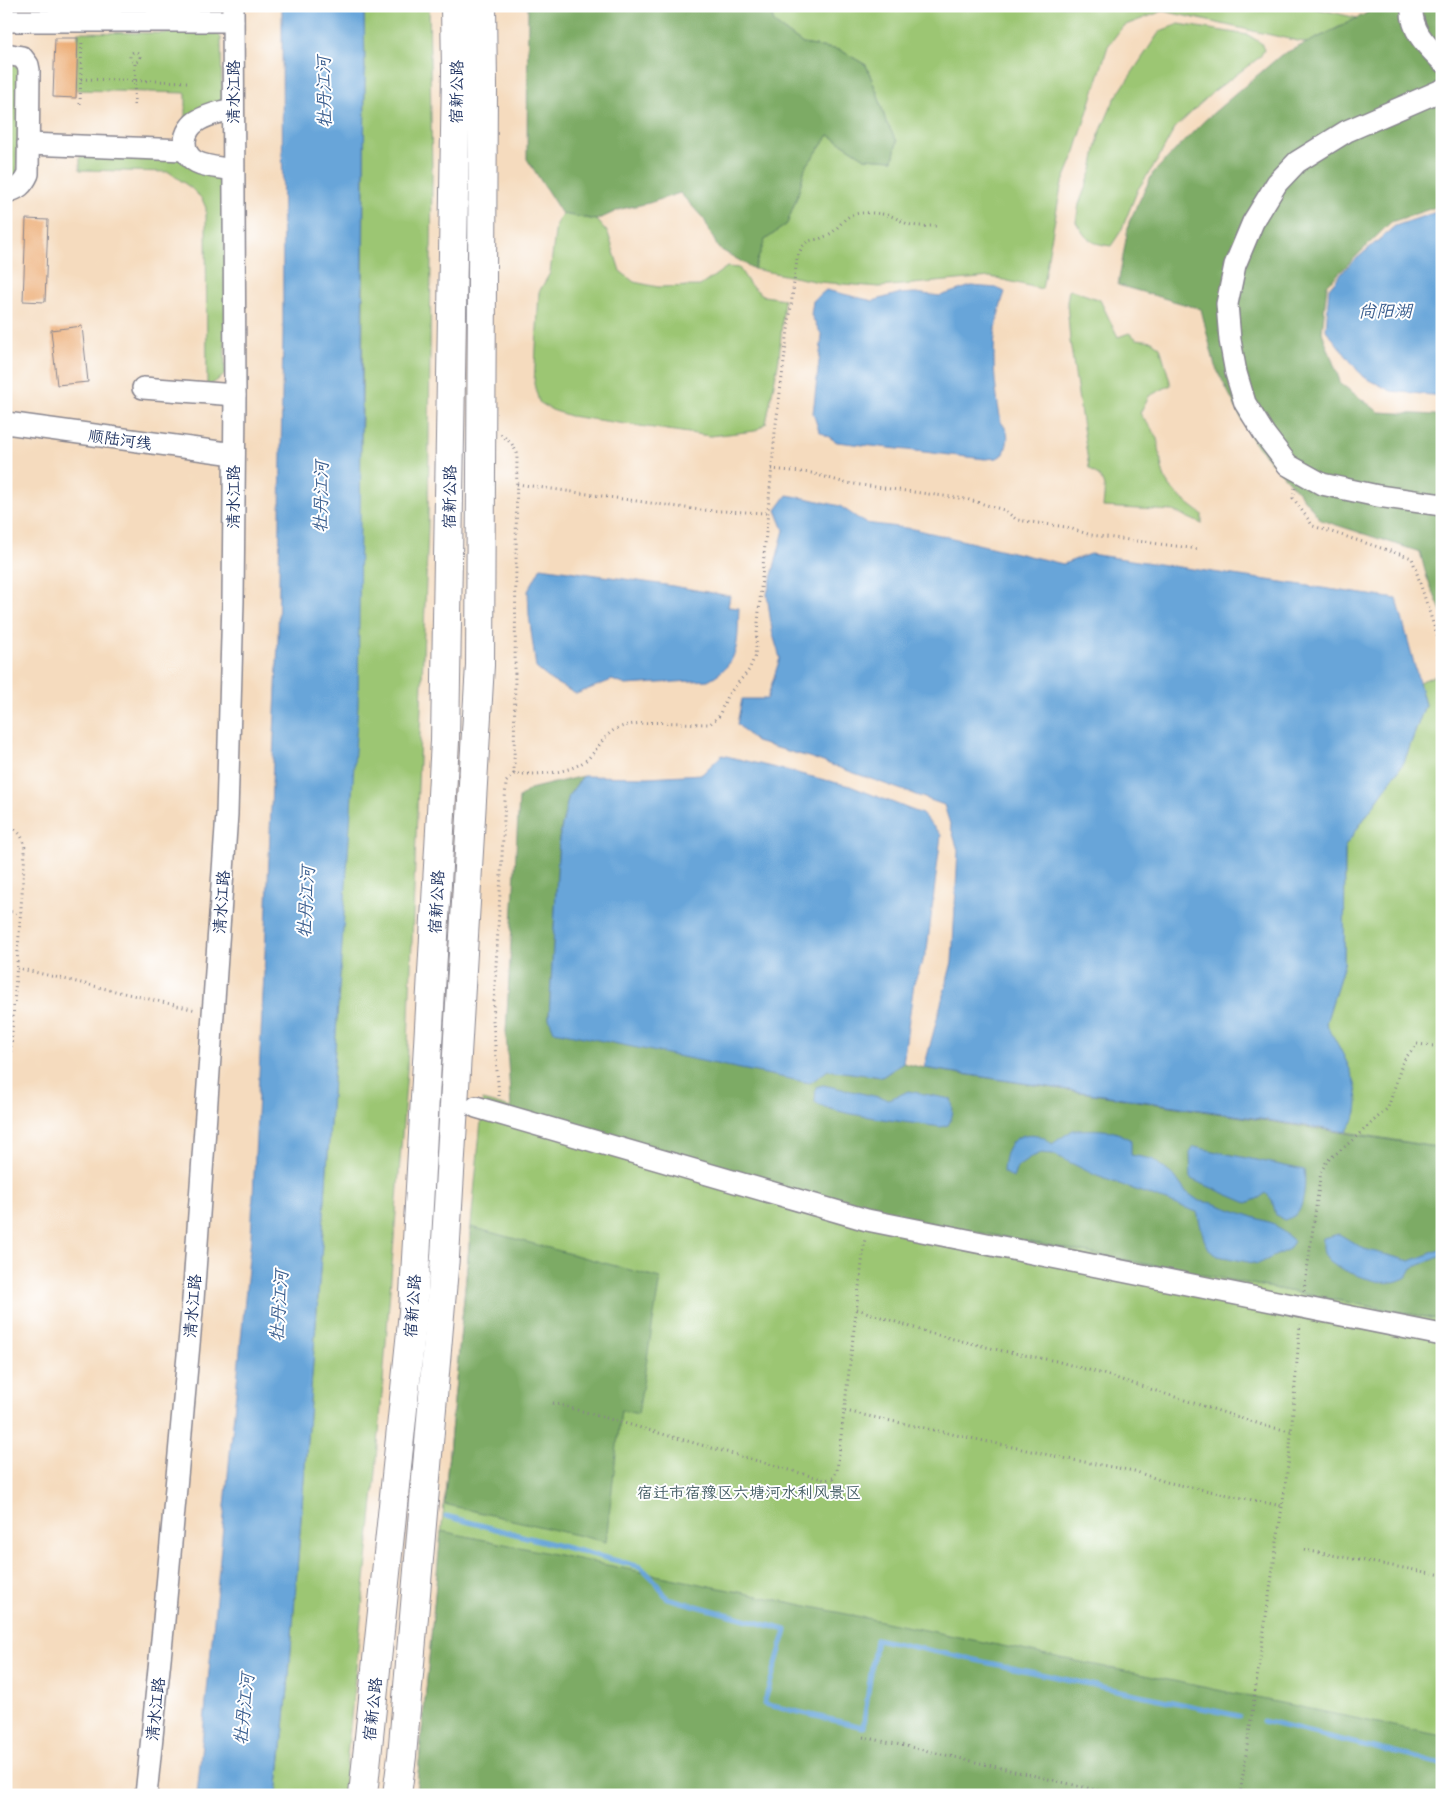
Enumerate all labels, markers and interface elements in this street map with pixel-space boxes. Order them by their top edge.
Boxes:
water label: 牡丹江河 [307,53,341,128]
street label: 清水江路 [219,60,248,124]
street label: 宿新公路 [441,60,472,124]
water label: 尚阳湖 [1358,295,1414,327]
street label: 顺陆河线 [86,421,154,458]
water label: 牡丹江河 [304,458,338,533]
street label: 清水江路 [219,465,248,529]
street label: 宿新公路 [434,465,465,529]
water label: 牡丹江河 [288,862,324,939]
street label: 清水江路 [205,869,238,935]
street label: 宿新公路 [420,869,453,935]
water label: 牡丹江河 [261,1266,298,1343]
street label: 清水江路 [175,1273,210,1339]
street label: 宿新公路 [396,1273,429,1339]
park label: 宿迁市宿豫区六塘河水利风景区 [637,1478,861,1507]
water label: 牡丹江河 [224,1669,264,1746]
street label: 清水江路 [138,1676,173,1742]
street label: 宿新公路 [355,1676,390,1742]

